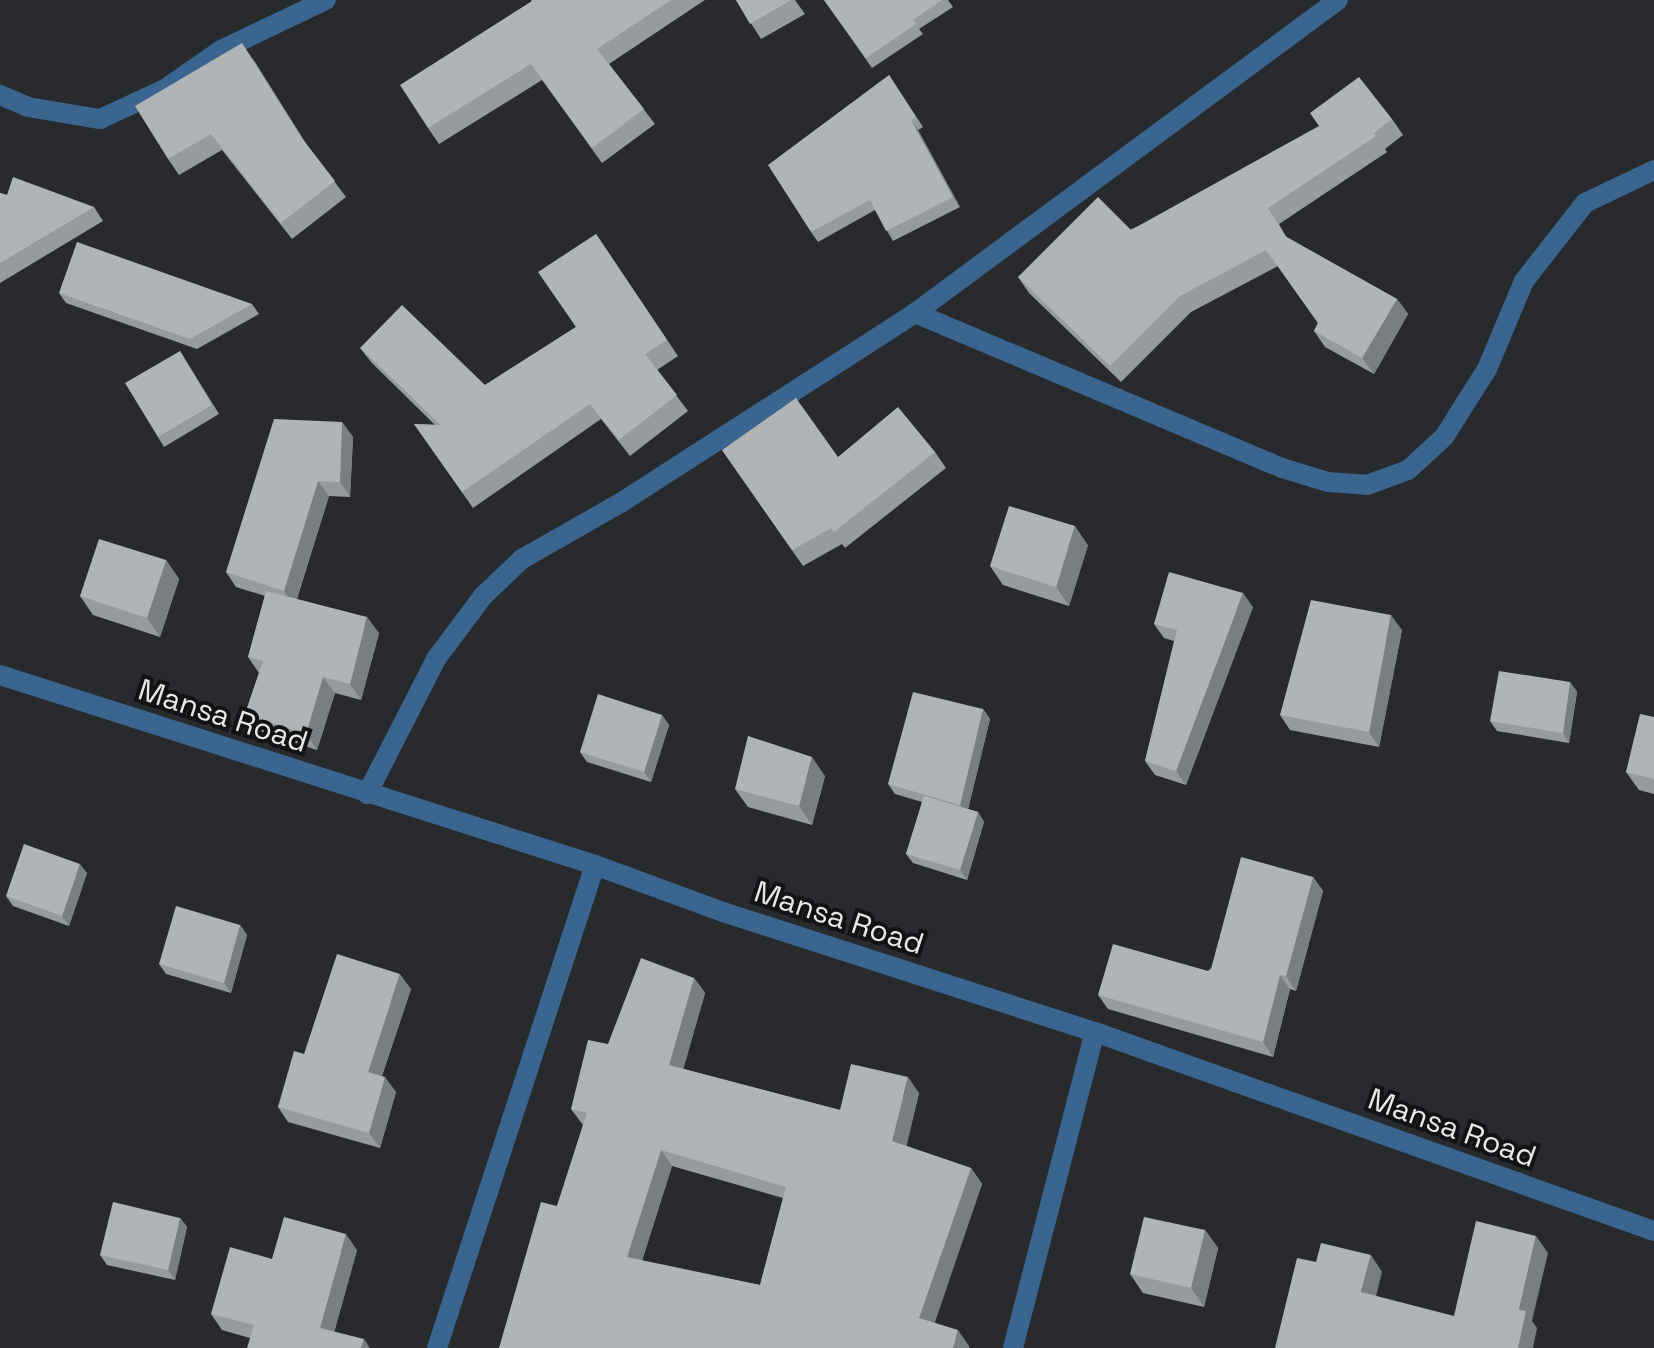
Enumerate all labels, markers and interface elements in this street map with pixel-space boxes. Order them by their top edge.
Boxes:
street label: Mansa Road [134,672,312,760]
street label: Mansa Road [750,874,928,962]
street label: Mansa Road [1363,1081,1541,1175]

